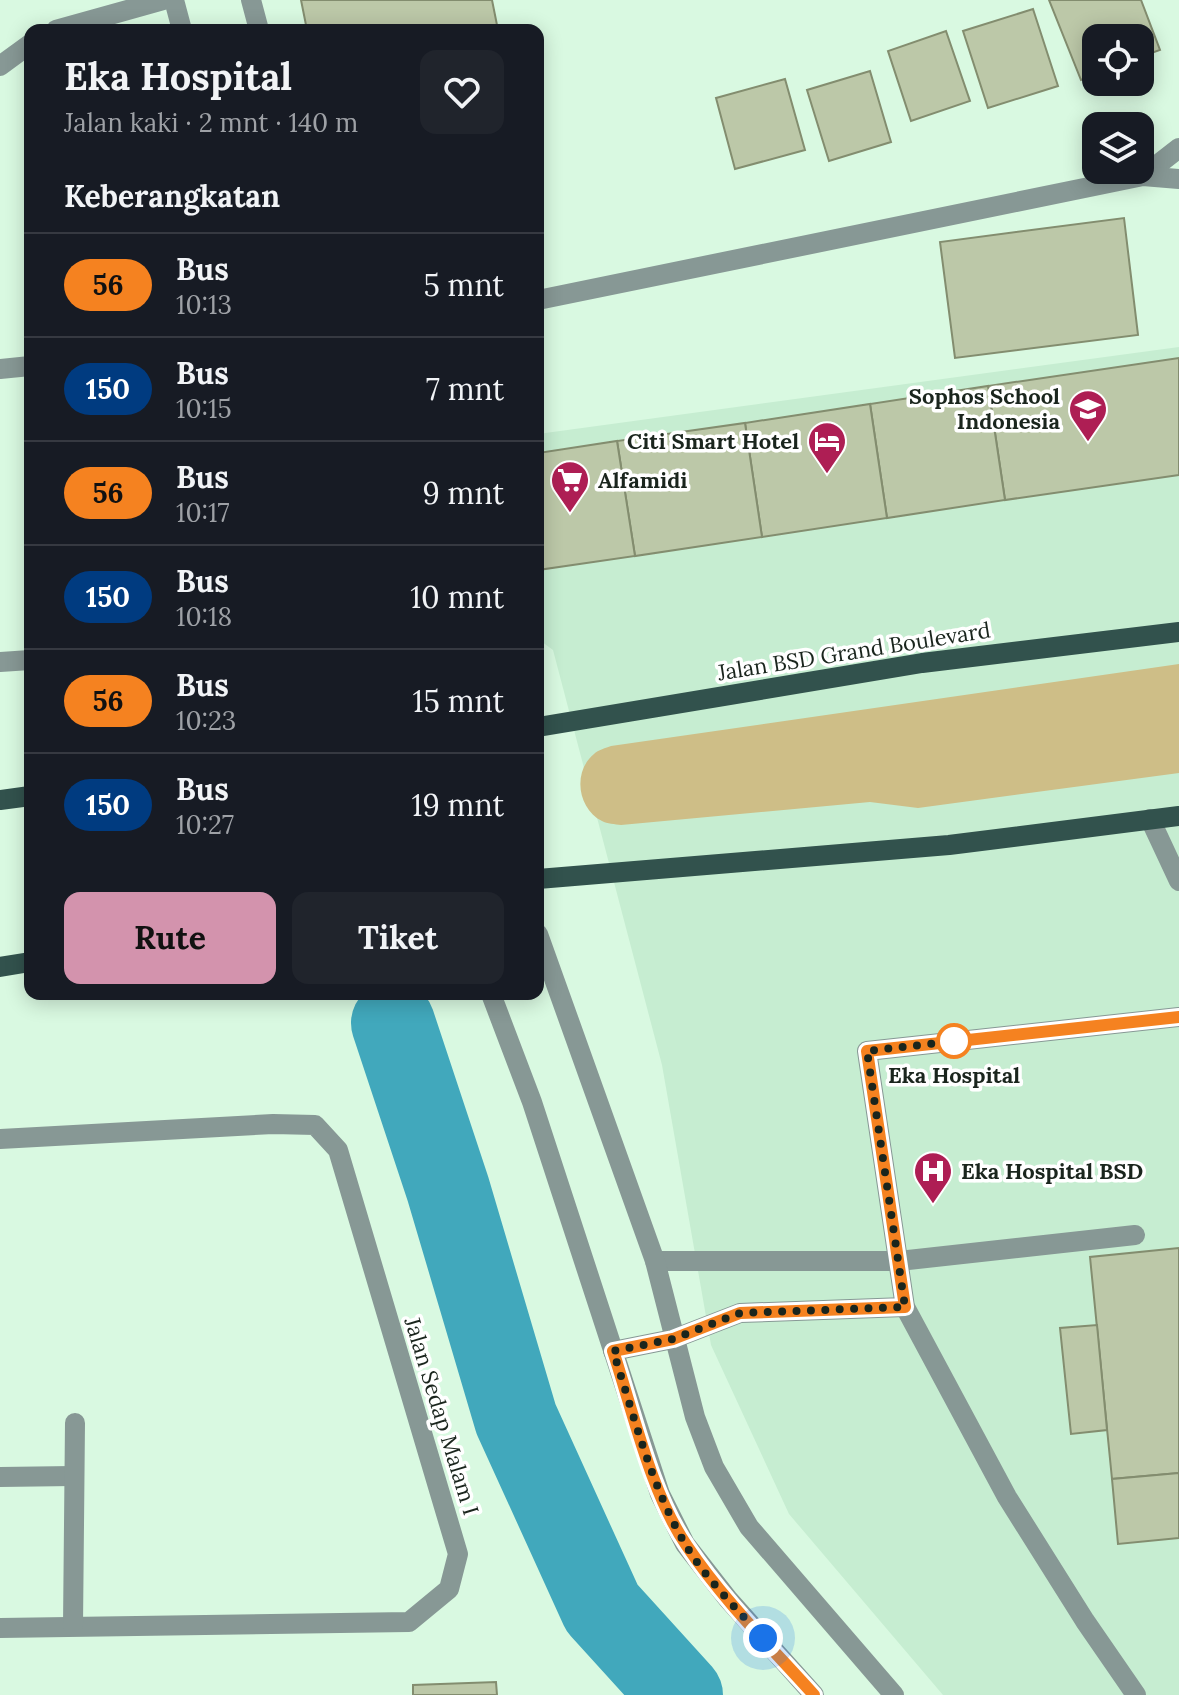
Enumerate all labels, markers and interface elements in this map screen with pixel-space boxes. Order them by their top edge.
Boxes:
map controls [1082,24,1154,184]
button: locate [1082,24,1154,96]
button: heart [420,50,504,134]
text: Eka Hospital [64,52,292,100]
text: Jalan kaki · 2 mnt · 140 m [64,106,358,139]
button: layers [1082,112,1154,184]
text: Keberangkatan [64,177,280,215]
text: Bus [176,250,229,288]
text: 5 mnt [423,266,504,304]
text: 56 [92,267,124,303]
text: 10:13 [176,288,232,321]
text: Bus [176,354,229,392]
text: 7 mnt [426,370,504,408]
text: 150 [86,371,130,407]
place label: Sophos School Indonesia [909,382,1060,435]
school or university icon: Sophos School Indonesia [1067,388,1109,443]
text: 10:15 [176,392,232,425]
hotel icon: Citi Smart Hotel [806,420,848,475]
place label: Citi Smart Hotel [627,427,799,455]
text: Bus [176,458,229,496]
supermarket icon: Alfamidi [549,459,591,514]
place label: Alfamidi [598,466,687,494]
text: 9 mnt [422,474,504,512]
text: 56 [92,475,124,511]
text: 10:17 [176,496,230,529]
text: Bus [176,562,229,600]
text: 10 mnt [410,578,504,616]
text: 150 [86,579,130,615]
text: 10:18 [176,600,232,633]
street label: Jalan BSD Grand Boulevard [714,616,993,687]
text: Bus [176,666,229,704]
text: 15 mnt [412,682,504,720]
text: 56 [92,683,124,719]
text: 10:23 [176,704,236,737]
text: Bus [176,770,229,808]
text: 19 mnt [411,786,504,824]
text: 150 [86,787,130,823]
text: 10:27 [176,808,234,841]
button: Rute [64,892,276,984]
button: Tiket [292,892,504,984]
marker: Eka Hospital [937,1024,971,1058]
place label: Eka Hospital [888,1061,1020,1089]
hospital icon: Eka Hospital BSD [912,1150,954,1205]
place label: Eka Hospital BSD [961,1157,1143,1185]
street label: Jalan Sedap Malam I [398,1313,485,1518]
your location [743,1618,783,1658]

